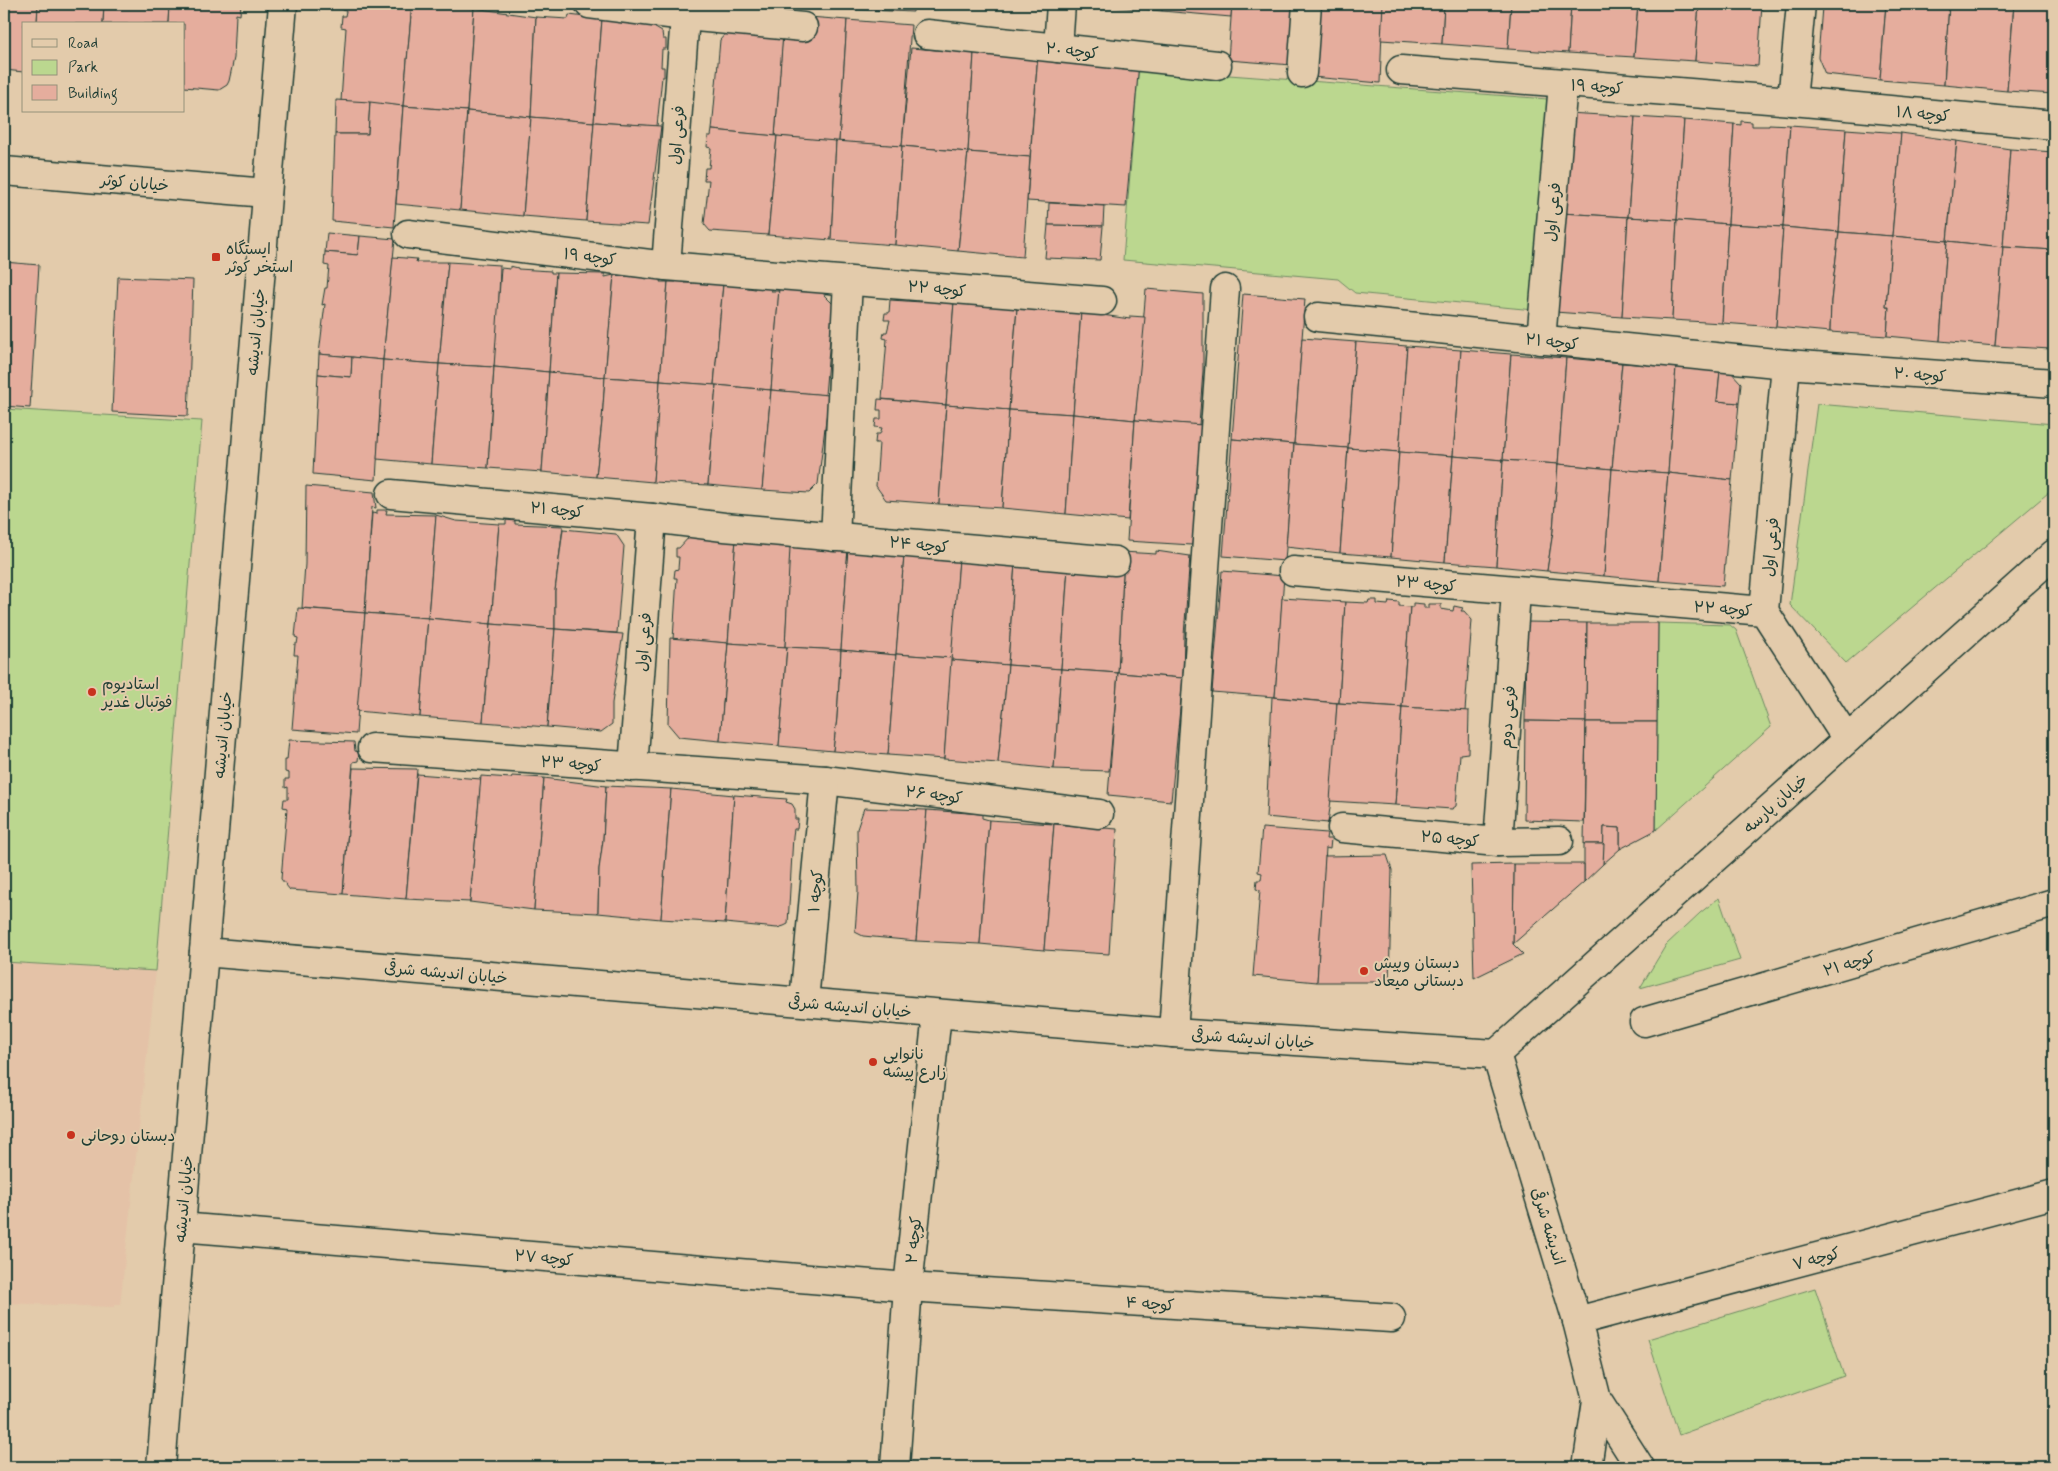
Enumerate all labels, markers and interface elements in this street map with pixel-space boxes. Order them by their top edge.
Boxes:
legend [22,22,185,112]
text: Road [68,34,98,54]
street label: کوچه ۲۰ [1044,38,1099,65]
text: Park [68,58,98,78]
street label: کوچه ۱۹ [1570,75,1624,100]
text: Building [68,84,118,105]
street label: کوچه ۱۸ [1895,102,1951,127]
street label: فرعی اول [665,105,690,165]
street label: خیابان کوثر [98,170,170,197]
street label: فرعی اول [1540,182,1567,243]
place label: ایستگاه استخر کوثر [224,239,293,278]
street label: کوچه ۱۹ [562,244,617,271]
marker: ایستگاه استخر کوثر [210,251,222,263]
street label: کوچه ۲۲ [907,276,967,303]
street label: خیابان اندیشه [242,287,271,377]
street label: کوچه ۲۱ [1524,329,1580,356]
street label: کوچه ۲۰ [1893,363,1947,388]
street label: کوچه ۲۱ [529,498,585,523]
street label: فرعی اول [1758,517,1785,578]
street label: کوچه ۲۴ [888,532,950,559]
street label: کوچه ۲۳ [1395,571,1457,598]
street label: کوچه ۲۲ [1693,597,1753,622]
street label: فرعی اول [632,612,657,672]
place label: استادیوم فوتبال غدیر [100,674,173,713]
street label: فرعی دوم [1496,685,1522,750]
marker: استادیوم فوتبال غدیر [86,686,98,698]
street label: خیابان اندیشه [209,690,238,780]
street label: کوچه ۲۳ [540,752,602,777]
street label: خیابان پارسه [1739,770,1813,839]
street label: کوچه ۲۶ [904,782,964,809]
street label: کوچه ۲۵ [1420,826,1480,853]
street label: کوچه ۱ [804,869,829,913]
street label: کوچه ۲۱ [1821,947,1878,982]
place label: دبستان وپیش دبستانی میعاد [1374,953,1464,992]
street label: خیابان اندیشه شرقی [383,957,508,989]
marker: دبستان وپیش دبستانی میعاد [1358,965,1370,977]
street label: خیابان اندیشه شرقی [787,991,912,1023]
street label: خیابان اندیشه شرقی [1190,1024,1315,1054]
place label: نانوایی زارع پیشه [883,1044,946,1083]
marker: نانوایی زارع پیشه [867,1056,879,1068]
place label: دبستان روحانی [81,1126,175,1147]
marker: دبستان روحانی [65,1129,77,1141]
street label: خیابان اندیشه [170,1154,199,1244]
street label: اندیشه شرقی [1526,1185,1570,1268]
street label: کوچه ۲ [902,1215,927,1265]
street label: کوچه ۷ [1790,1243,1843,1276]
street label: کوچه ۲۷ [514,1245,574,1272]
street label: کوچه ۴ [1125,1292,1175,1317]

